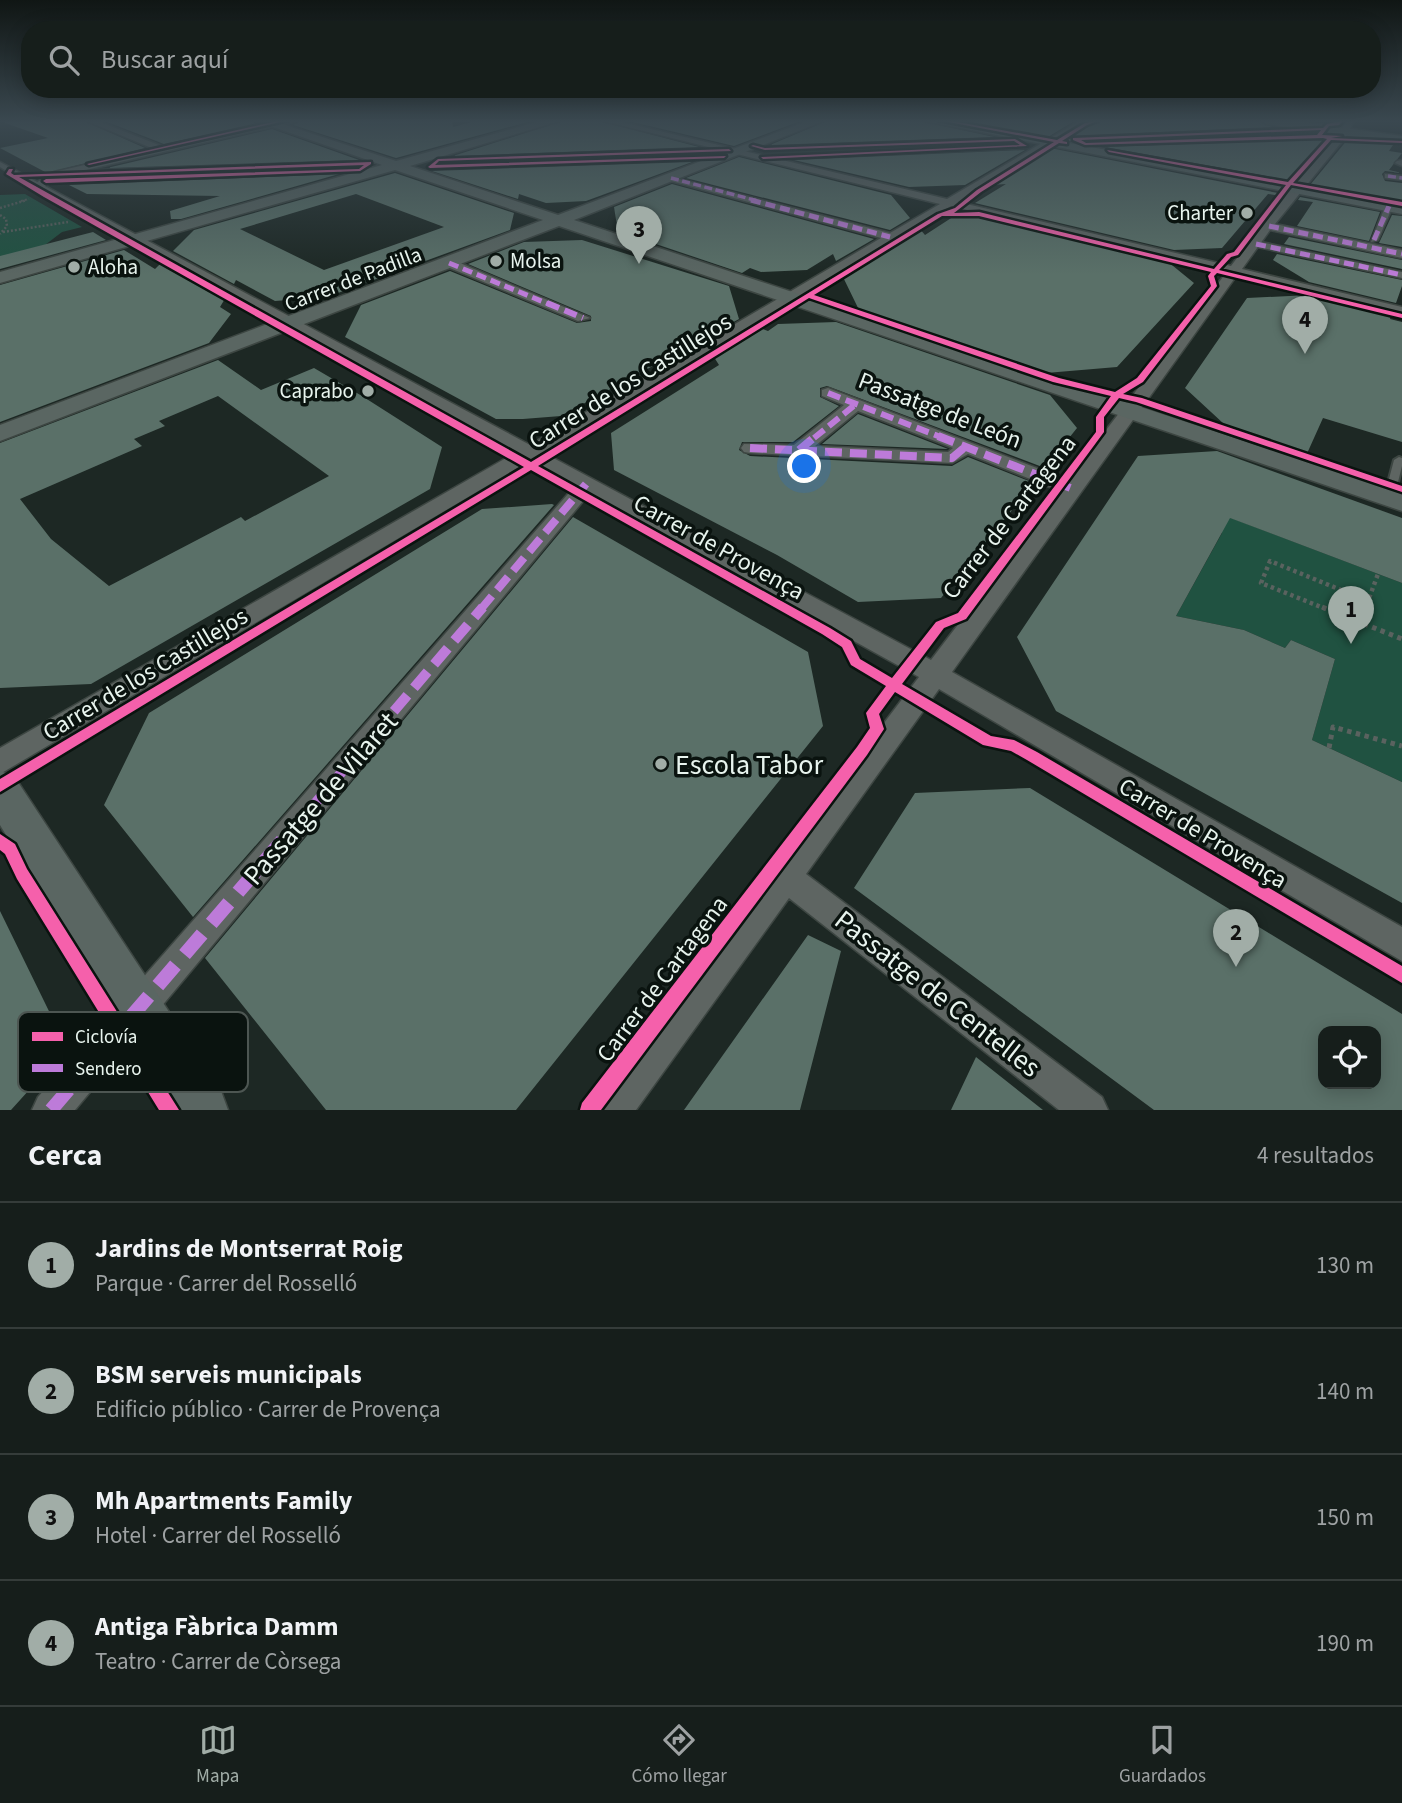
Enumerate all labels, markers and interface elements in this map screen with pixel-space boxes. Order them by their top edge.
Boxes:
search box [21,21,1381,98]
icon: search [45,41,83,79]
text: Buscar aquí [101,41,228,78]
place label: Charter [1167,198,1234,228]
marker: Charter [1239,205,1255,221]
pin: 3 [616,206,662,264]
street label: Carrer de Padilla [280,239,426,319]
place label: Molsa [510,246,561,276]
place label: Aloha [88,252,138,282]
marker: Molsa [488,253,504,269]
marker: Aloha [66,259,82,275]
pin: 4 [1282,296,1328,354]
street label: Carrer de los Castillejos [522,305,739,458]
street label: Passatge de León [853,363,1027,458]
place label: Caprabo [279,376,354,406]
marker: Caprabo [360,383,376,399]
street label: Carrer de Cartagena [934,428,1085,607]
your location [787,449,821,483]
street label: Carrer de Provença [627,486,811,609]
pin: 1 [1328,586,1374,644]
street label: Carrer de los Castillejos [36,599,254,750]
street label: Passatge de Vilaret [234,703,408,894]
place label: Escola Tabor [675,745,823,785]
marker: Escola Tabor [653,756,669,772]
street label: Carrer de Provença [1112,769,1294,898]
street label: Carrer de Cartagena [588,889,737,1070]
street label: Passatge de Centelles [826,901,1049,1087]
pin: 2 [1213,909,1259,967]
legend [18,1012,248,1092]
text: Ciclovía [75,1024,137,1051]
map controls [1318,1026,1381,1089]
button: locate [1318,1026,1381,1089]
text: Sendero [75,1056,142,1083]
text: Cerca [28,1134,102,1177]
text: 4 resultados [1257,1139,1374,1172]
text: Jardins de Montserrat Roig [95,1230,403,1267]
text: 1 [45,1249,57,1282]
text: 130 m [1316,1249,1374,1282]
text: Parque · Carrer del Rosselló [95,1267,357,1300]
text: BSM serveis municipals [95,1356,362,1393]
text: 2 [45,1375,57,1408]
text: 140 m [1316,1375,1374,1408]
text: Edificio público · Carrer de Provença [95,1393,441,1426]
text: Mh Apartments Family [95,1482,352,1519]
text: 3 [45,1501,57,1534]
text: 150 m [1316,1501,1374,1534]
text: Hotel · Carrer del Rosselló [95,1519,341,1552]
text: Antiga Fàbrica Damm [95,1608,339,1645]
text: 4 [45,1627,57,1660]
text: 190 m [1316,1627,1374,1660]
text: Teatro · Carrer de Còrsega [95,1645,341,1678]
tab: Mapa [196,1721,239,1790]
tab: Cómo llegar [631,1721,727,1790]
tab: Guardados [1119,1721,1206,1790]

